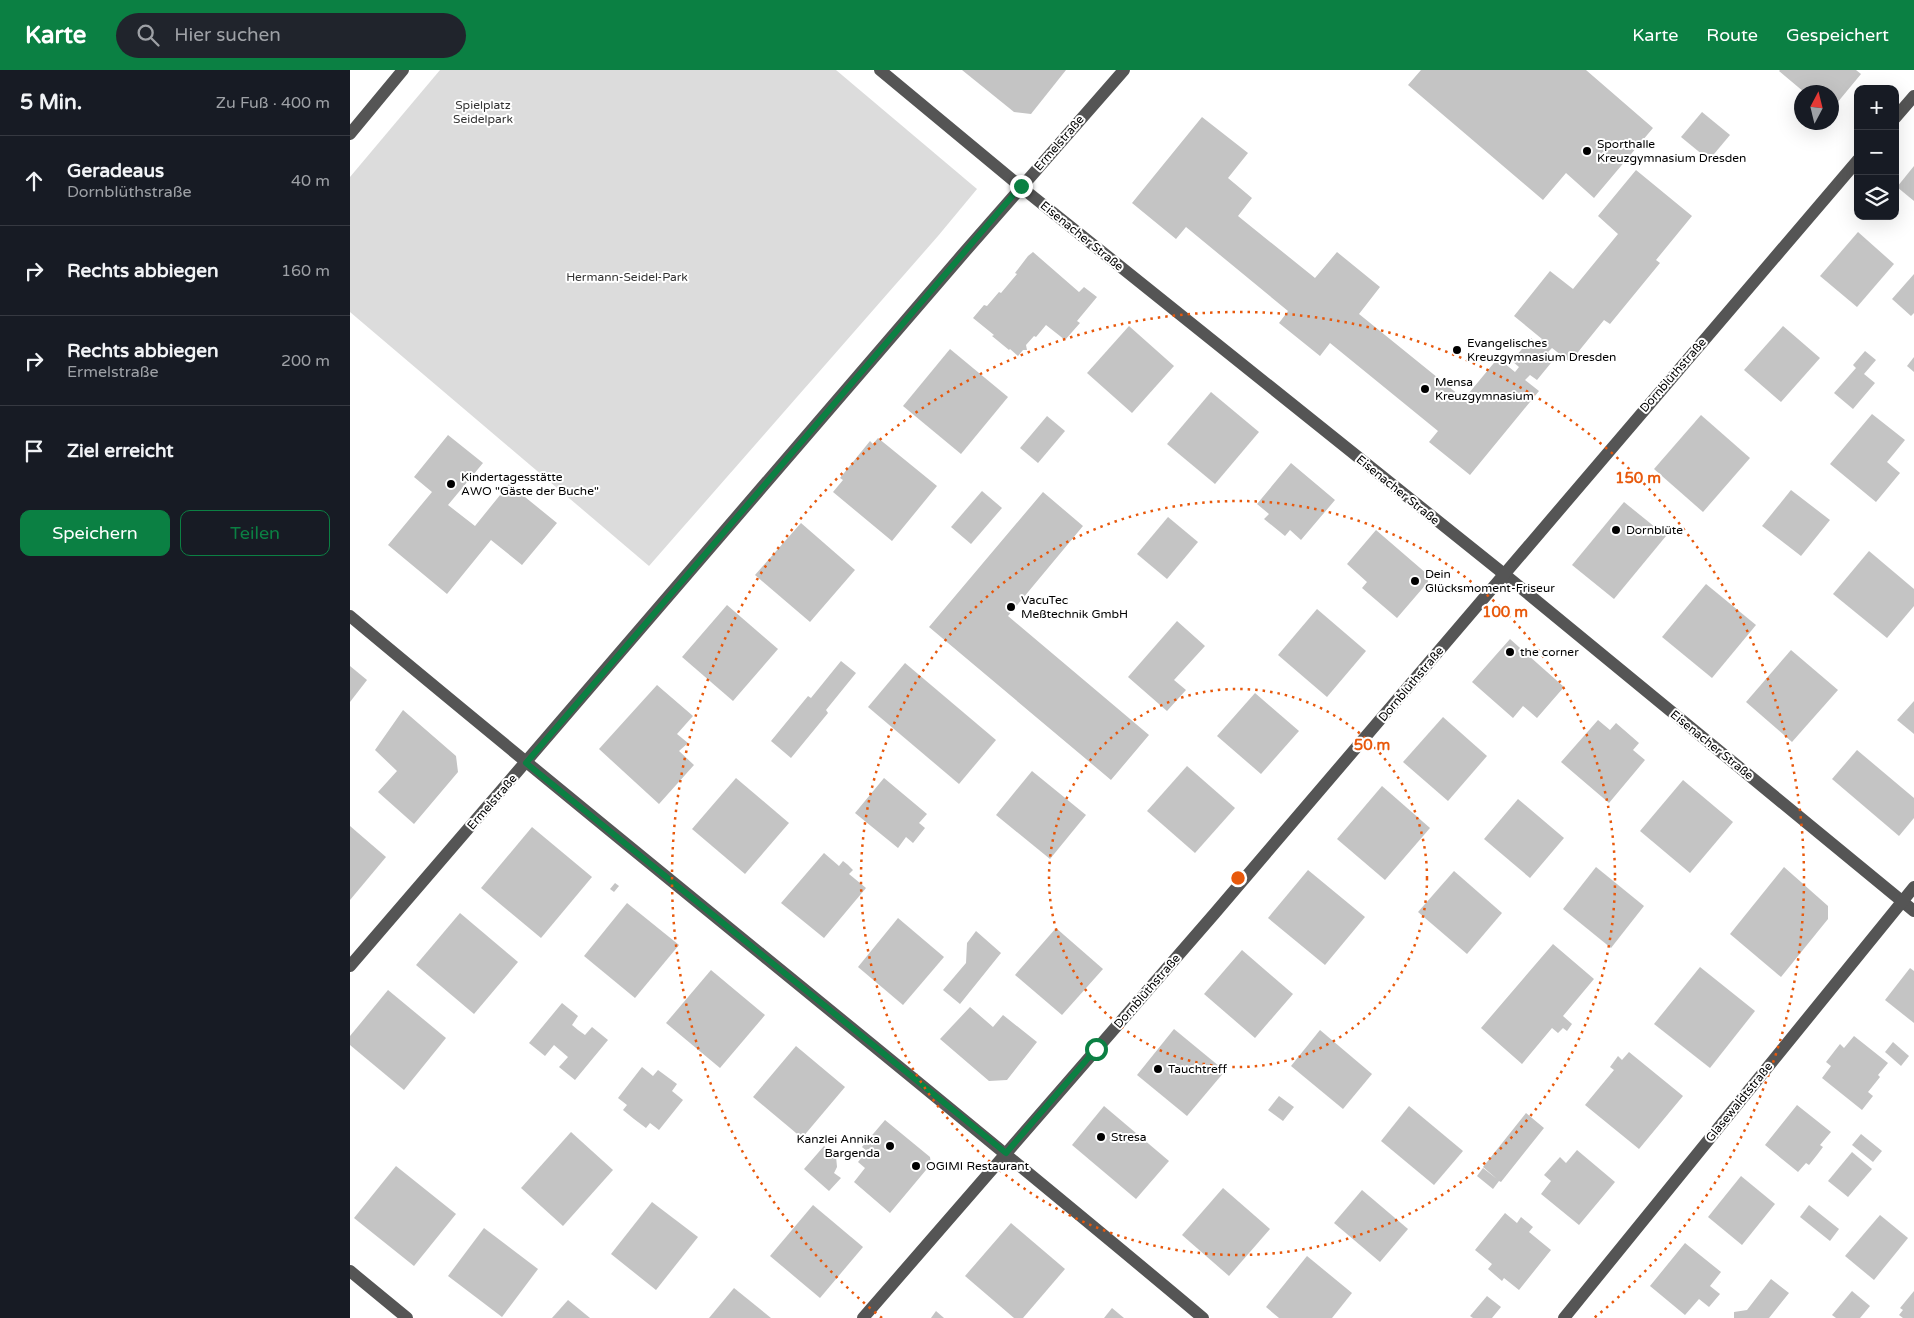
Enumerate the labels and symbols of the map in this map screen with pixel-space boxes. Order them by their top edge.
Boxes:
north arrow [1794,85,1839,130]
park label: Spielplatz Seidelpark [453,98,513,126]
street label: Ermelstraße [1031,112,1087,174]
place label: Sporthalle Kreuzgymnasium Dresden [1597,137,1746,165]
marker: Sporthalle Kreuzgymnasium Dresden [1581,145,1593,157]
route end [1010,175,1033,198]
street label: Eisenacher Straße [1038,198,1126,274]
park label: Hermann-Seidel-Park [566,270,688,284]
street label: Dornblüthstraße [1637,335,1709,415]
place label: Evangelisches Kreuzgymnasium Dresden [1467,336,1616,364]
marker: Evangelisches Kreuzgymnasium Dresden [1451,344,1463,356]
place label: Mensa Kreuzgymnasium [1435,375,1534,403]
marker: Mensa Kreuzgymnasium [1419,383,1431,395]
street label: Eisenacher Straße [1354,452,1442,528]
text: 150 m [1615,469,1661,487]
place label: Kindertagesstätte AWO "Gäste der Buche" [461,470,599,498]
marker: Kindertagesstätte AWO "Gäste der Buche" [445,478,457,490]
place label: Dornblüte [1626,523,1683,537]
marker: Dornblüte [1610,524,1622,536]
place label: Dein Glücksmoment-Friseur [1425,567,1555,595]
marker: Dein Glücksmoment-Friseur [1409,575,1421,587]
place label: VacuTec Meßtechnik GmbH [1021,593,1128,621]
marker: VacuTec Meßtechnik GmbH [1005,601,1017,613]
text: 100 m [1482,603,1528,621]
street label: Dornblüthstraße [1376,644,1447,724]
place label: the corner [1520,645,1579,659]
marker: the corner [1504,646,1516,658]
street label: Eisenacher Straße [1668,707,1756,783]
text: 50 m [1354,736,1390,754]
street label: Ermelstraße [464,771,520,833]
centre of rings [1229,869,1247,887]
street label: Dornblüthstraße [1111,951,1183,1031]
route start [1085,1038,1108,1061]
street label: Glasewaldtstraße [1703,1059,1776,1145]
place label: Tauchtreff [1168,1062,1228,1076]
marker: Tauchtreff [1152,1063,1164,1075]
place label: Stresa [1111,1130,1146,1144]
marker: Stresa [1095,1131,1107,1143]
place label: Kanzlei Annika Bargenda [796,1132,880,1160]
marker: Kanzlei Annika Bargenda [884,1140,896,1152]
place label: OGIMI Restaurant [926,1159,1030,1173]
marker: OGIMI Restaurant [910,1160,922,1172]

